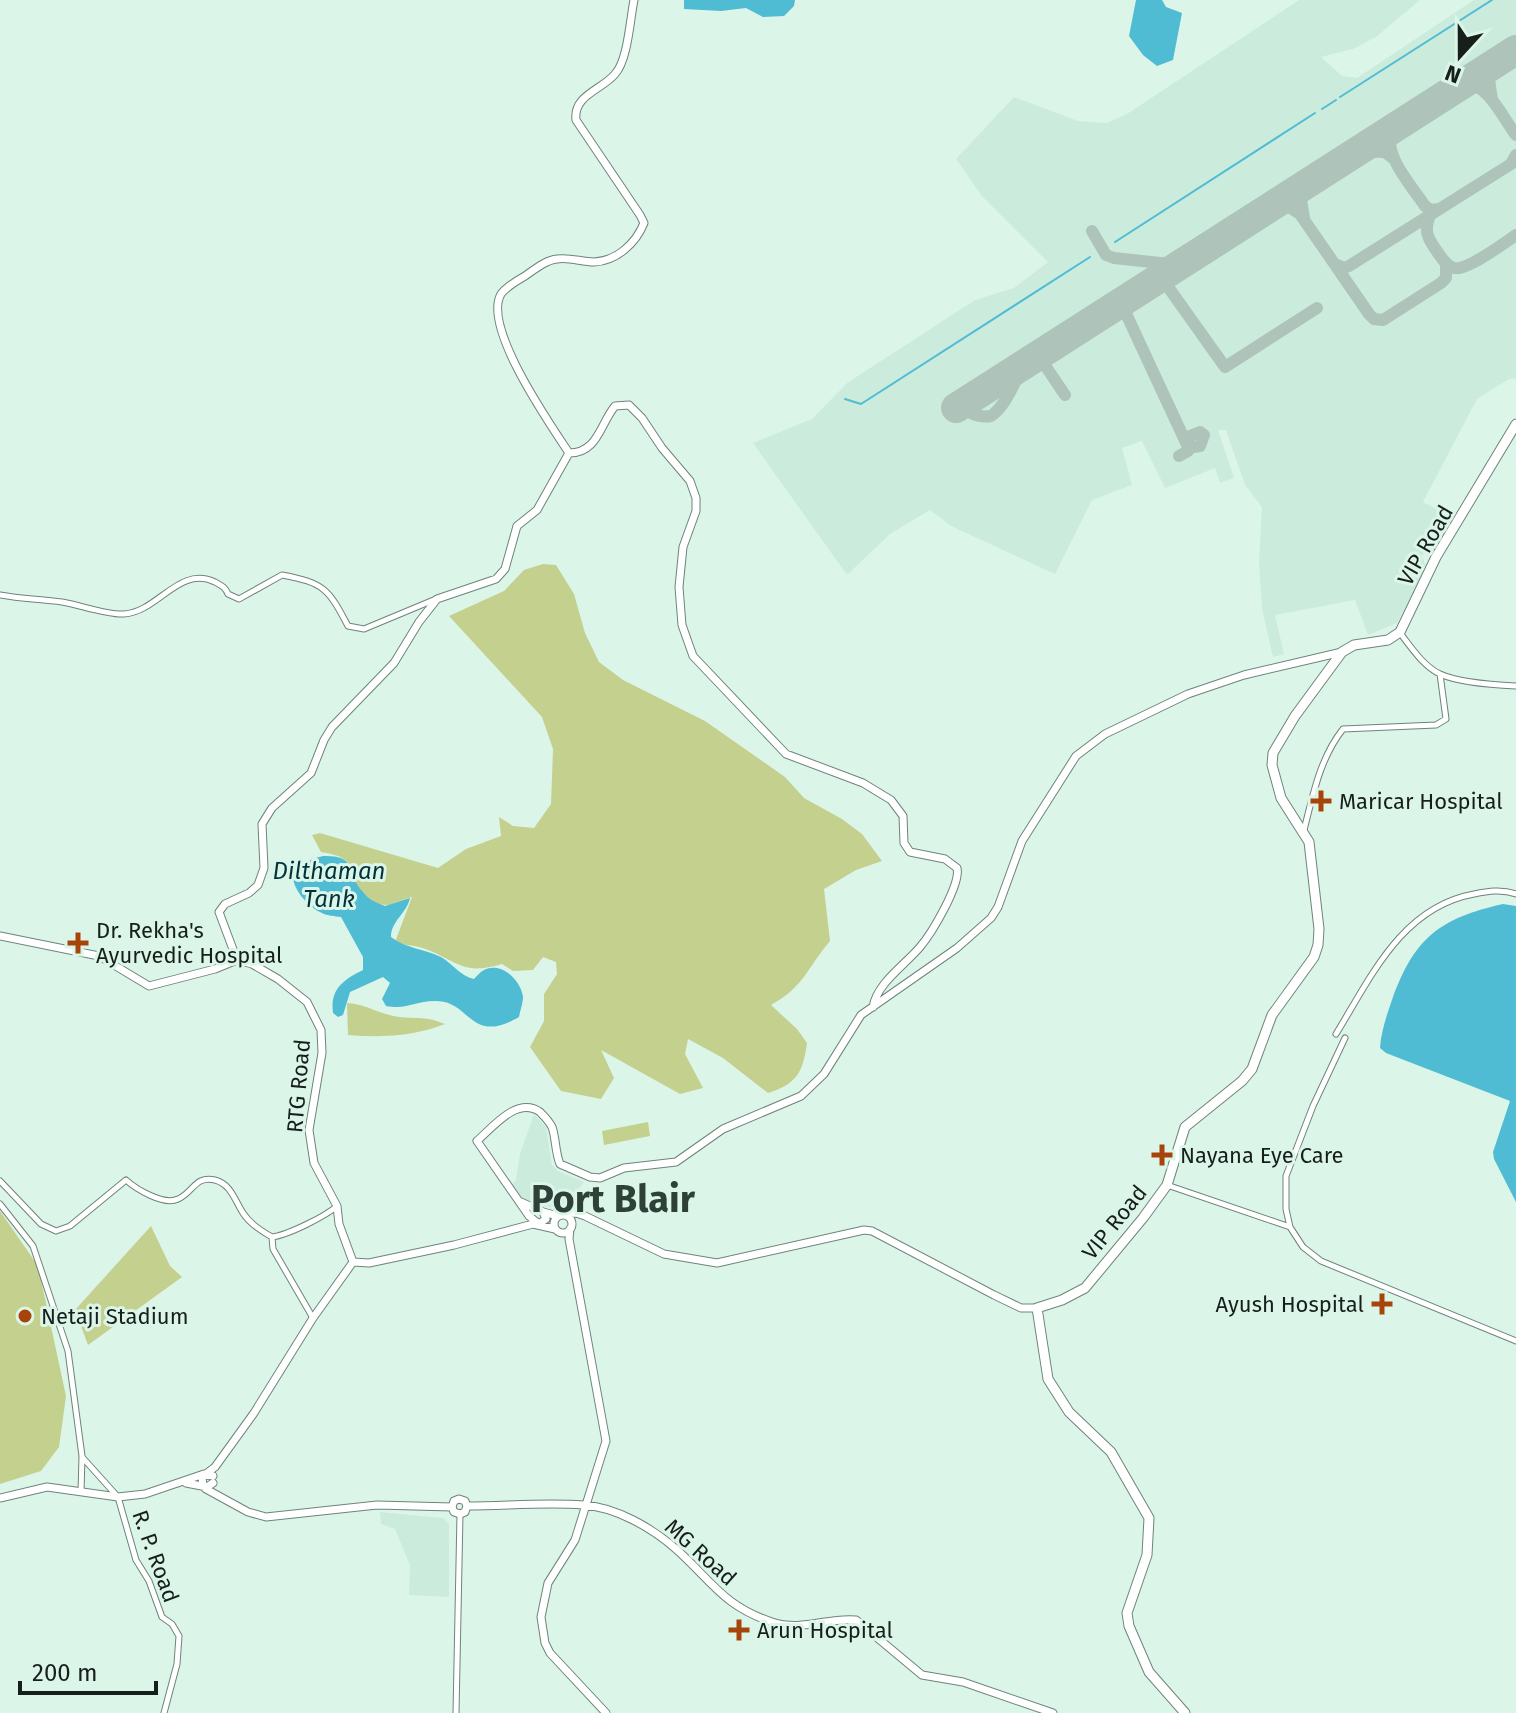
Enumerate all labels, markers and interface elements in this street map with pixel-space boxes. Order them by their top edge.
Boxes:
north arrow [1420,16,1500,96]
text: N [1441,59,1465,89]
street label: VIP Road [1392,500,1459,590]
place label: Maricar Hospital [1339,788,1503,815]
marker: Maricar Hospital [1310,790,1332,812]
water label: Dilthaman Tank [273,857,386,913]
place label: Dr. Rekha's Ayurvedic Hospital [96,917,283,969]
marker: Dr. Rekha's Ayurvedic Hospital [67,932,89,954]
street label: RTG Road [281,1038,316,1134]
place label: Nayana Eye Care [1180,1142,1344,1169]
marker: Nayana Eye Care [1151,1144,1173,1166]
district label: Port Blair [531,1176,696,1222]
street label: VIP Road [1076,1180,1153,1265]
place label: Ayush Hospital [1215,1291,1364,1318]
marker: Ayush Hospital [1371,1293,1393,1315]
place label: Netaji Stadium [41,1303,189,1330]
marker: Netaji Stadium [16,1307,34,1325]
street label: R. P. Road [126,1506,185,1606]
street label: MG Road [659,1513,742,1592]
place label: Arun Hospital [757,1617,893,1644]
marker: Arun Hospital [728,1619,750,1641]
scale bar [20,1645,156,1695]
text: 200 m [32,1659,98,1687]

